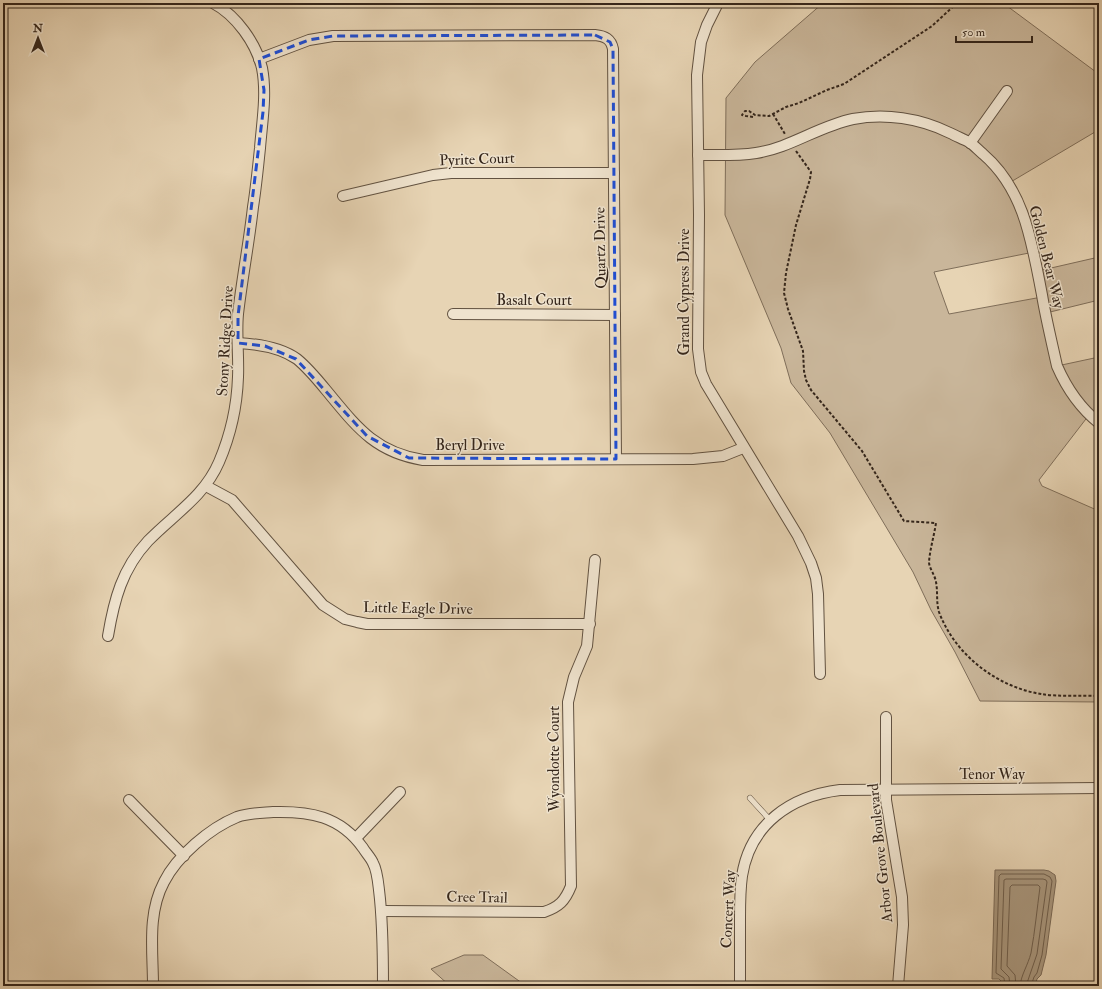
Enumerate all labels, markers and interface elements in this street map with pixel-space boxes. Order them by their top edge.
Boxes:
north arrow [18,18,58,58]
scale bar [956,18,1032,44]
text: N [32,22,44,35]
text: 50 m [962,25,986,40]
street label: Pyrite Court [439,149,515,170]
street label: Golden Bear Way [1025,204,1069,311]
street label: Quartz Drive [590,207,611,289]
street label: Grand Cypress Drive [675,228,695,356]
street label: Stony Ridge Drive [213,285,238,397]
street label: Basalt Court [496,291,572,310]
street label: Beryl Drive [435,436,505,455]
street label: Little Eagle Drive [363,598,473,619]
street label: Wyondotte Court [545,706,564,813]
street label: Tenor Way [959,765,1025,784]
street label: Arbor Grove Boulevard [864,782,897,924]
street label: Concert Way [717,869,740,949]
street label: Cree Trail [446,887,508,908]

